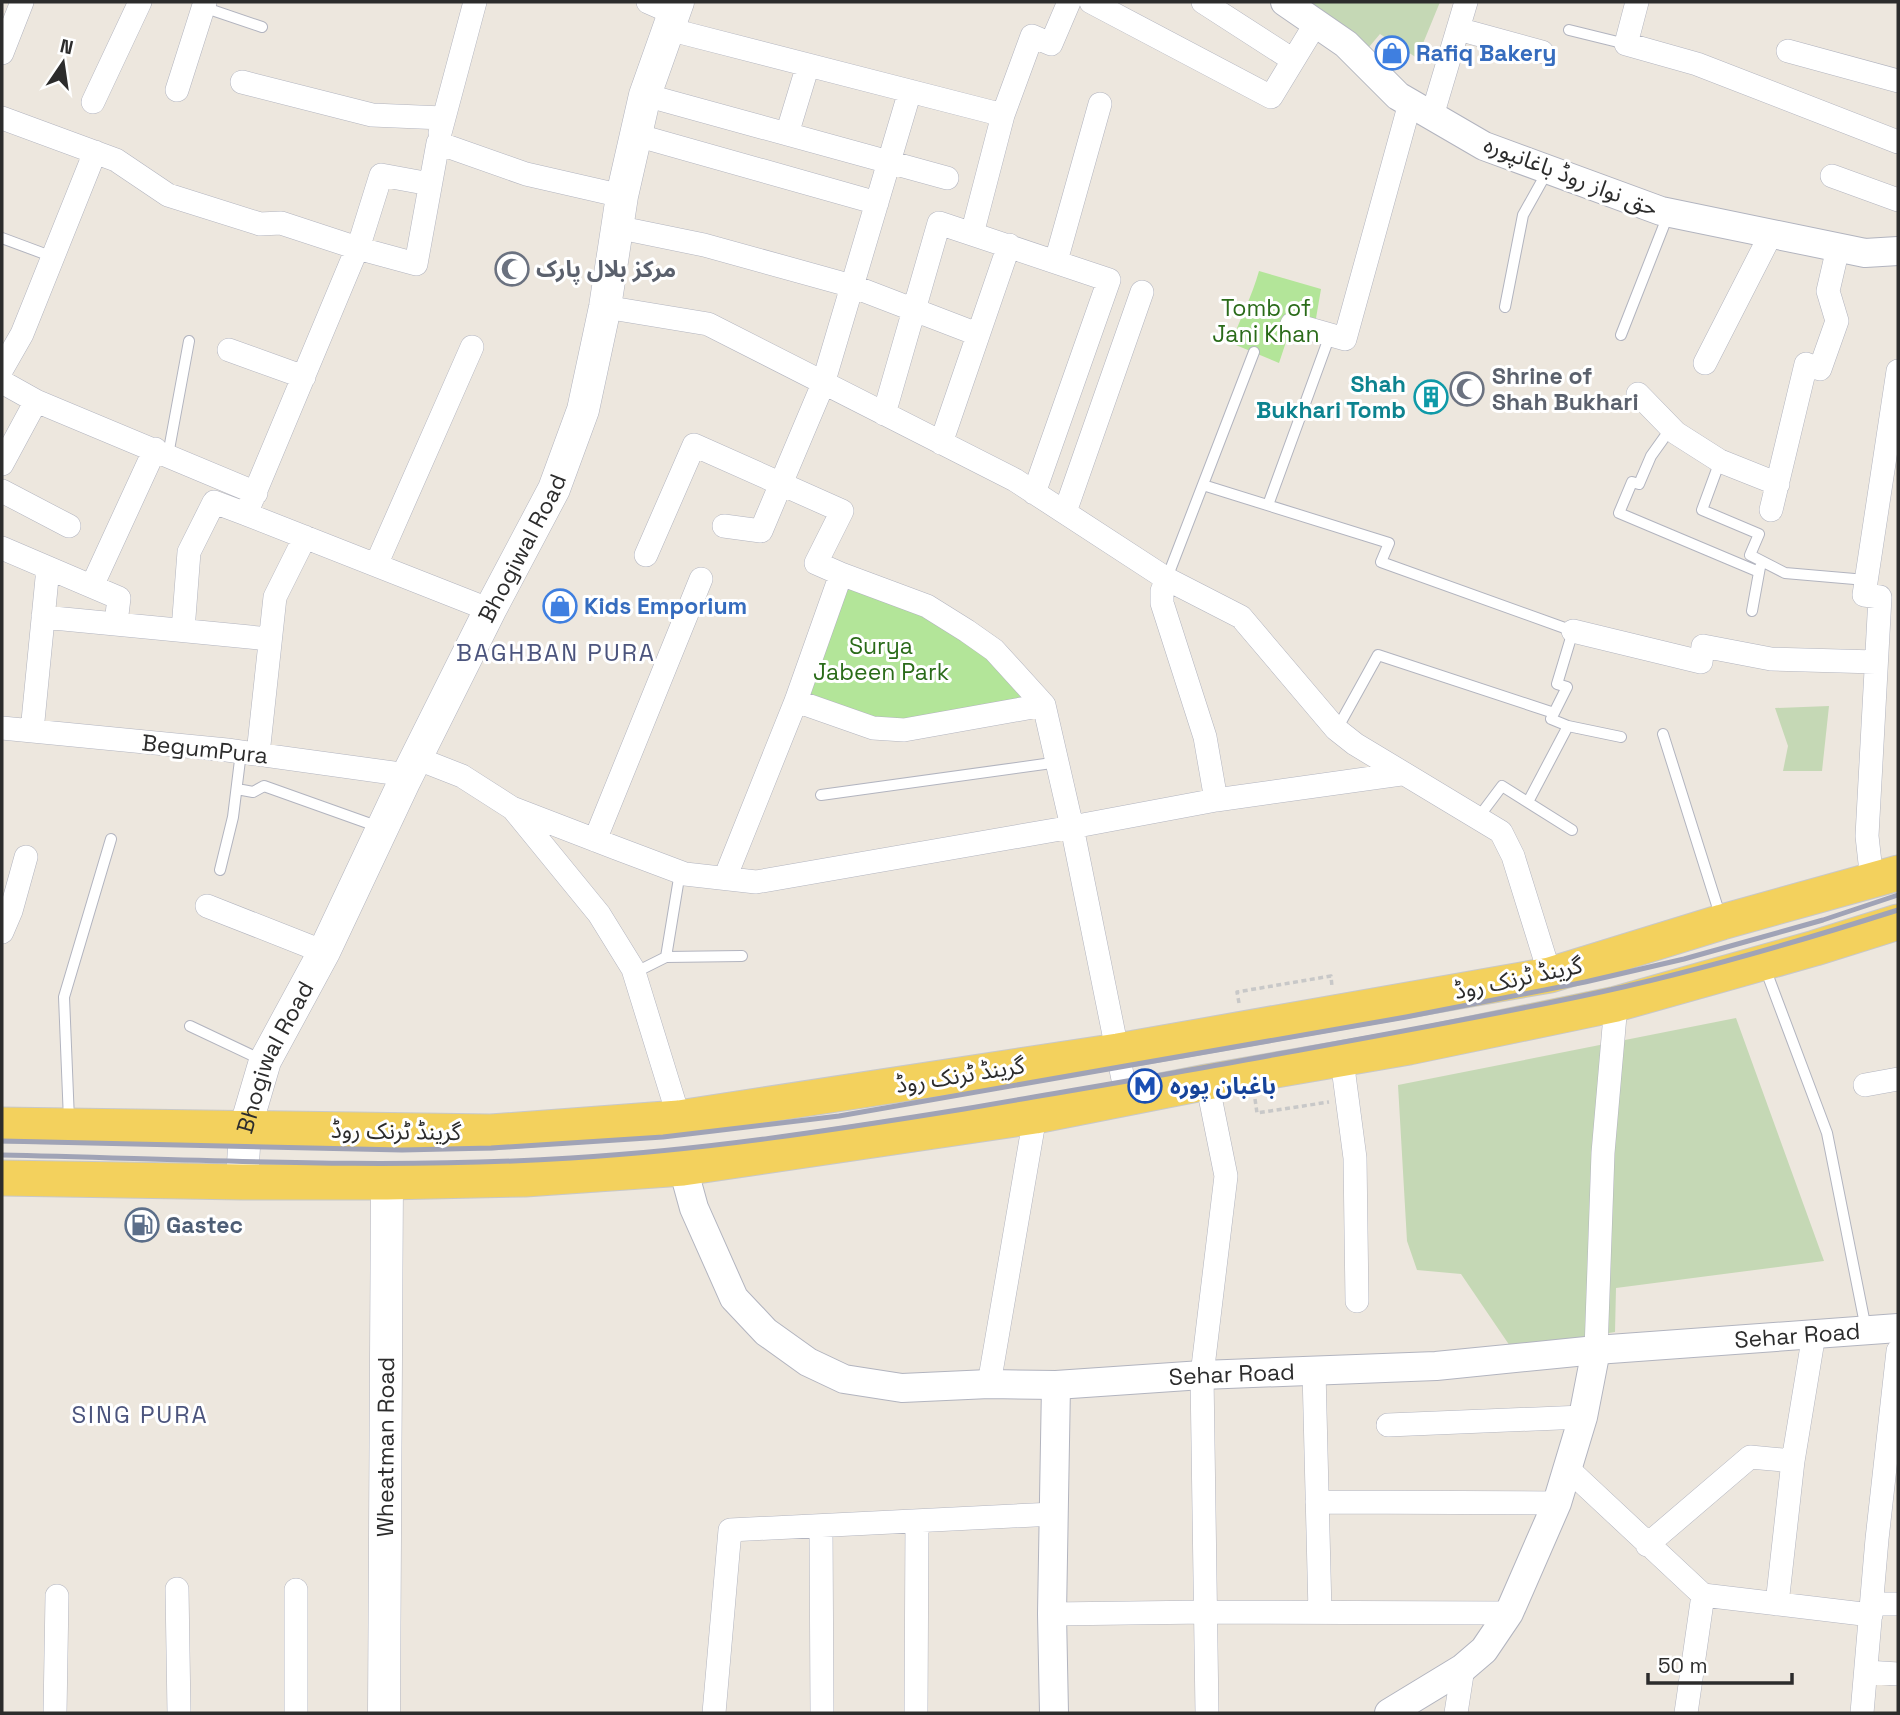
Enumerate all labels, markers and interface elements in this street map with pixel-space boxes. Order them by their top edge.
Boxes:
north arrow [28,28,98,98]
text: N [58,33,76,61]
shop icon: Rafiq Bakery [1373,34,1411,72]
place label: Rafiq Bakery [1416,38,1556,68]
street label: حق نواز روڈ باغانپورہ [1480,129,1662,223]
mosque icon: مرکز بلال پارک [493,250,531,288]
place label: مرکز بلال پارک [536,254,676,285]
park label: Tomb of Jani Khan [1212,293,1320,349]
place label: Shrine of Shah Bukhari [1492,361,1639,417]
place label: Shah Bukhari Tomb [1256,369,1406,425]
mosque icon: Shrine of Shah Bukhari [1448,370,1486,408]
building icon: Shah Bukhari Tomb [1412,378,1450,416]
street label: Bhogiwal Road [471,470,573,627]
shop icon: Kids Emporium [541,587,579,625]
place label: Kids Emporium [584,591,747,621]
park label: Surya Jabeen Park [813,631,949,687]
district label: BAGHBAN PURA [456,637,656,668]
street label: BegumPura [140,727,270,771]
street label: گرینڈ ٹرنک روڈ [1451,950,1585,1006]
street label: Bhogiwal Road [230,976,320,1137]
street label: گرینڈ ٹرنک روڈ [893,1050,1027,1100]
metro station icon: باغبان پورہ [1126,1067,1164,1105]
place label: باغبان پورہ [1170,1071,1276,1102]
street label: گرینڈ ٹرنک روڈ [331,1115,462,1147]
fuel station icon: Gastec [123,1206,161,1244]
place label: Gastec [166,1210,243,1240]
street label: Sehar Road [1733,1316,1861,1355]
street label: Sehar Road [1168,1356,1295,1392]
street label: Wheatman Road [370,1357,401,1537]
district label: SING PURA [71,1399,209,1430]
scale bar [1648,1642,1792,1686]
text: 50 m [1658,1652,1708,1679]

